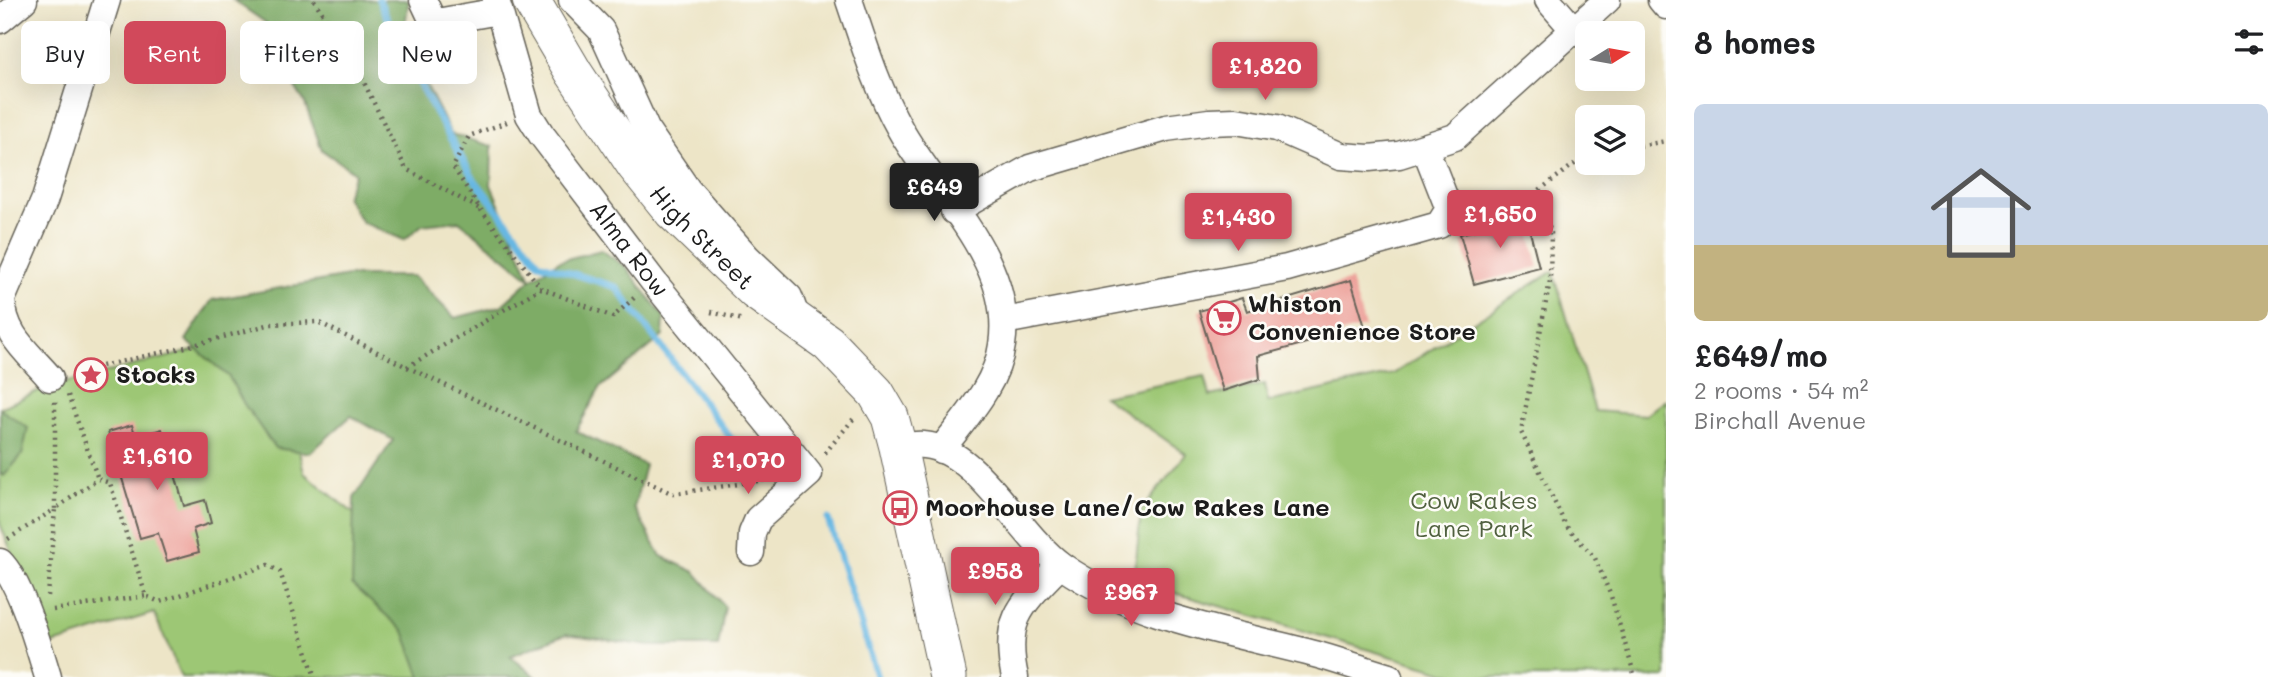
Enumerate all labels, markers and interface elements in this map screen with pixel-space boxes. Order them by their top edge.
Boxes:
chip: Buy [21,21,110,84]
chip: Rent [124,21,226,84]
chip: Filters [240,21,364,84]
chip: New [378,21,477,84]
north arrow [1575,21,1645,91]
map controls [1575,21,1645,175]
text: 8 homes [1694,22,1816,62]
icon: filters [2230,23,2268,61]
pin: £1,820 [1208,42,1322,102]
text: £1,820 [1228,50,1302,80]
button: layers [1575,105,1645,175]
icon: home [1918,150,2044,276]
pin: £649 [893,164,975,223]
text: £649 [906,171,962,201]
street label: High Street [644,178,761,296]
pin: £1,650 [1443,190,1557,250]
street label: Alma Row [584,194,677,303]
pin: £1,430 [1181,194,1295,253]
text: £1,650 [1463,198,1537,228]
text: £1,430 [1201,201,1275,231]
place label: Whiston Convenience Store [1248,287,1476,346]
supermarket icon: Whiston Convenience Store [1205,299,1243,337]
text: £649/mo [1694,335,1827,375]
place icon: Stocks [72,356,110,394]
place label: Stocks [116,358,196,389]
text: 2 rooms · 54 m² [1694,375,1869,405]
text: Birchall Avenue [1694,405,1866,435]
pin: £1,610 [100,433,214,492]
pin: £1,070 [691,436,805,496]
text: £1,610 [122,440,192,470]
text: £1,070 [711,444,785,474]
park label: Cow Rakes Lane Park [1410,484,1538,543]
bus stop icon: Moorhouse Lane/Cow Rakes Lane [881,489,919,527]
place label: Moorhouse Lane/Cow Rakes Lane [925,491,1330,522]
pin: £958 [954,548,1036,607]
text: £958 [967,555,1023,585]
pin: £967 [1090,568,1172,628]
text: £967 [1104,576,1158,606]

